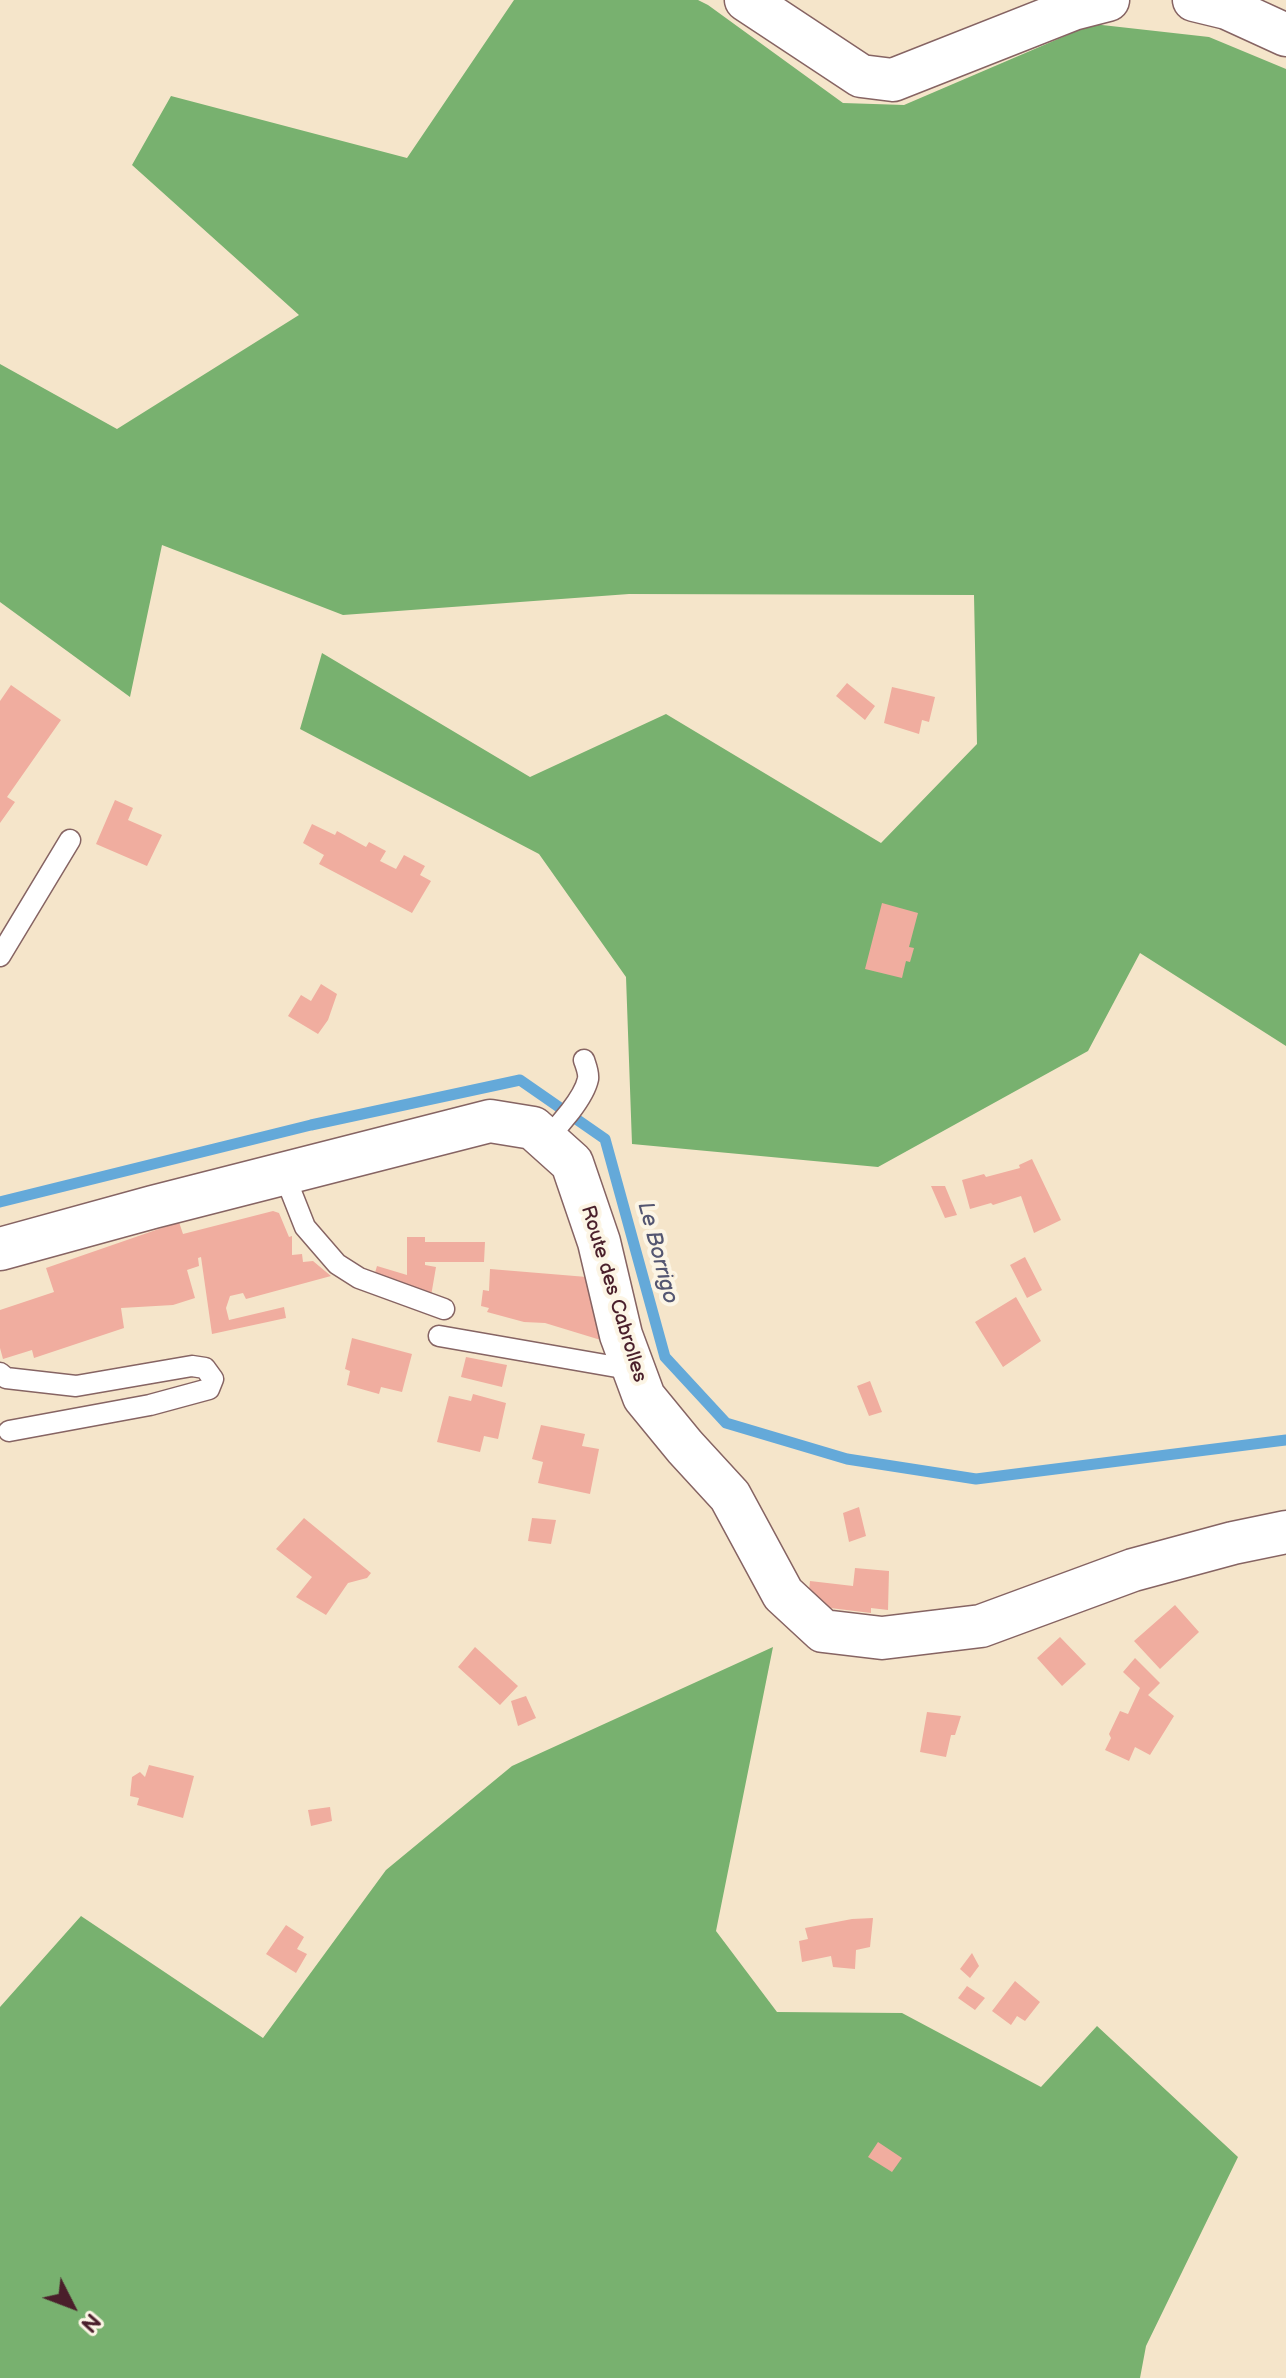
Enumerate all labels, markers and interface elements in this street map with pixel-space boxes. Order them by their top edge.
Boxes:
water label: Le Borrigo [631,1199,683,1307]
street label: Route des Cabrolles [575,1203,651,1385]
north arrow [32,2266,112,2346]
text: N [75,2307,106,2338]

